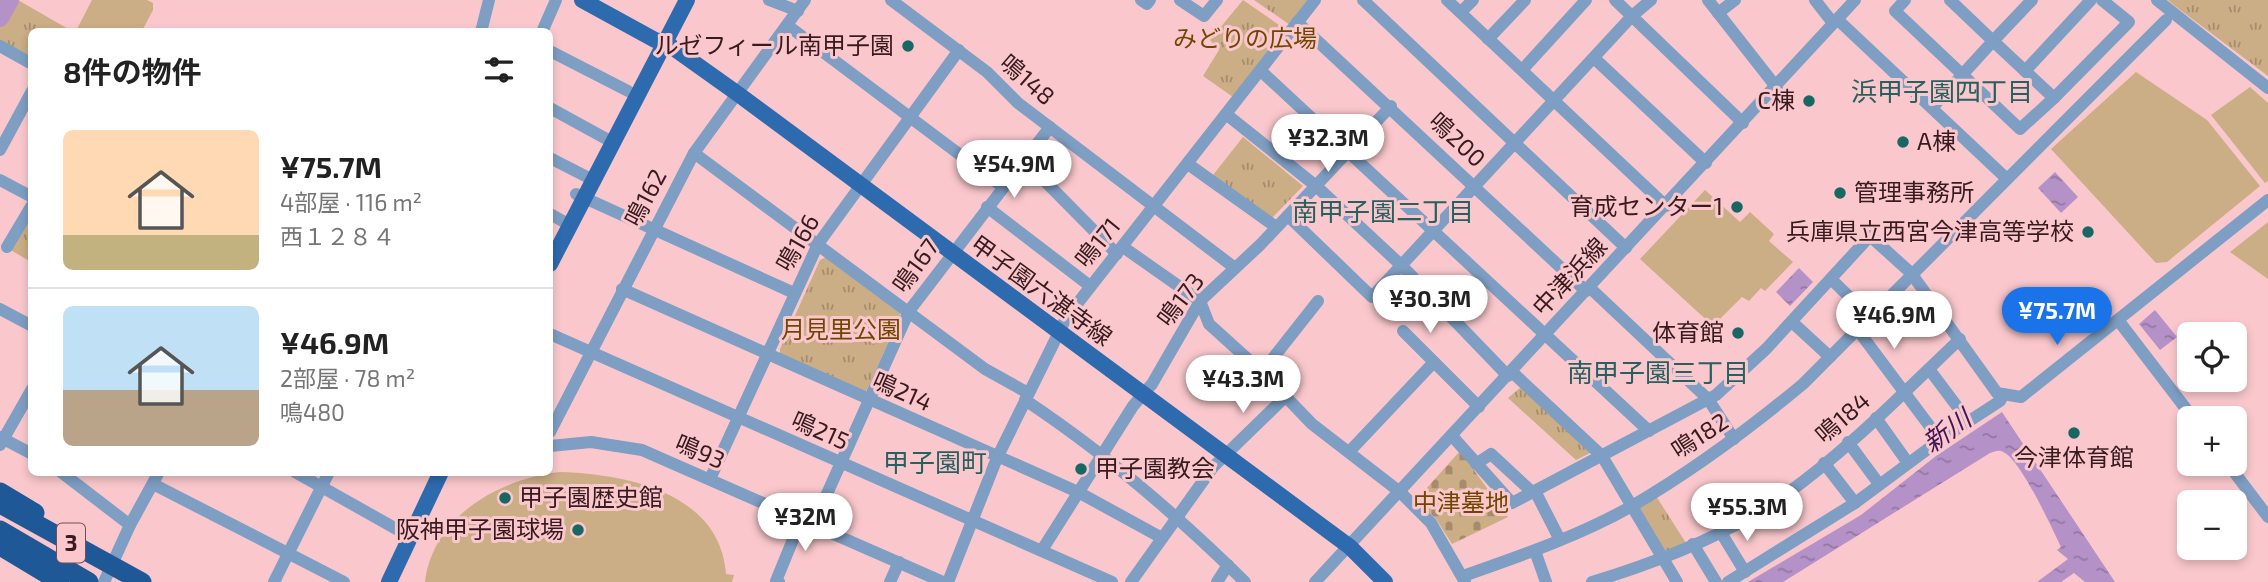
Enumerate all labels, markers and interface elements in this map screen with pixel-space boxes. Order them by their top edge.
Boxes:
park label: みどりの広場 [1173,23,1317,52]
place label: ルゼフィール南甲子園 [654,30,894,59]
marker: ルゼフィール南甲子園 [900,38,916,54]
street label: 鳴148 [995,47,1061,110]
icon: filters [480,51,518,89]
text: 8件の物件 [63,53,202,89]
district label: 浜甲子園四丁目 [1851,75,2033,106]
place label: C棟 [1757,85,1795,114]
marker: C棟 [1801,93,1817,109]
street label: 鳴200 [1424,106,1492,172]
pin: ¥32.3M [1271,114,1385,174]
text: ¥32.3M [1287,123,1369,151]
place label: A棟 [1917,126,1956,155]
marker: A棟 [1895,134,1911,150]
pin: ¥54.9M [957,140,1071,200]
text: ¥75.7M [280,148,382,184]
text: ¥54.9M [973,149,1055,177]
icon: home [119,158,203,242]
street label: 鳴162 [618,164,672,231]
place label: 管理事務所 [1854,177,1974,206]
marker: 管理事務所 [1832,185,1848,201]
text: 4部屋 · 116 m² [280,188,422,216]
place label: 育成センター1 [1569,191,1723,220]
district label: 南甲子園二丁目 [1292,195,1474,226]
marker: 育成センター1 [1729,199,1745,215]
street label: 鳴166 [769,209,825,276]
street label: 鳴171 [1068,211,1126,273]
place label: 兵庫県立西宮今津高等学校 [1786,216,2074,245]
text: 西１２８４ [280,222,395,250]
marker: 兵庫県立西宮今津高等学校 [2080,224,2096,240]
street label: 甲子園六湛寺線 [965,229,1118,351]
street label: 中津浜線 [1526,231,1612,321]
street label: 鳴167 [886,232,944,298]
street label: 鳴173 [1150,267,1209,331]
pin: ¥30.3M [1373,276,1487,335]
text: ¥30.3M [1389,284,1471,312]
pin: ¥75.7M [2000,288,2114,347]
pin: ¥46.9M [1837,292,1951,351]
text: ¥75.7M [2018,296,2096,324]
text: ¥46.9M [1852,300,1936,328]
park label: 月見里公園 [781,314,901,343]
place label: 体育館 [1652,317,1724,346]
map controls [2177,322,2247,560]
button: locate [2177,322,2247,392]
text: ¥46.9M [280,324,389,360]
marker: 体育館 [1730,325,1746,341]
icon: home [119,334,203,418]
pin: ¥43.3M [1186,356,1300,415]
district label: 南甲子園三丁目 [1567,356,1749,387]
text: 2部屋 · 78 m² [280,364,415,392]
text: ¥43.3M [1202,364,1284,392]
street label: 鳴214 [868,365,937,416]
street label: 鳴184 [1809,385,1875,448]
text: 鳴480 [280,398,345,426]
water label: 新川 [1916,400,1979,458]
street label: 鳴215 [787,404,854,455]
street label: 鳴182 [1665,406,1733,464]
button: + [2177,406,2247,476]
marker: 今津体育館 [2066,425,2082,441]
street label: 鳴93 [671,427,730,474]
place label: 今津体育館 [2014,442,2134,471]
district label: 甲子園町 [883,446,987,477]
place label: 甲子園教会 [1095,453,1215,482]
marker: 甲子園教会 [1073,461,1089,477]
place label: 甲子園歴史館 [519,482,663,511]
pin: ¥55.3M [1690,484,1804,543]
park label: 中津墓地 [1413,487,1509,516]
marker: 甲子園歴史館 [497,490,513,506]
button: − [2177,490,2247,560]
text: ¥55.3M [1707,492,1787,520]
pin: ¥32M [764,494,846,553]
text: ¥32M [774,502,836,530]
place label: 阪神甲子園球場 [396,514,564,543]
marker: 阪神甲子園球場 [570,522,586,538]
road number: 3 [57,524,85,562]

